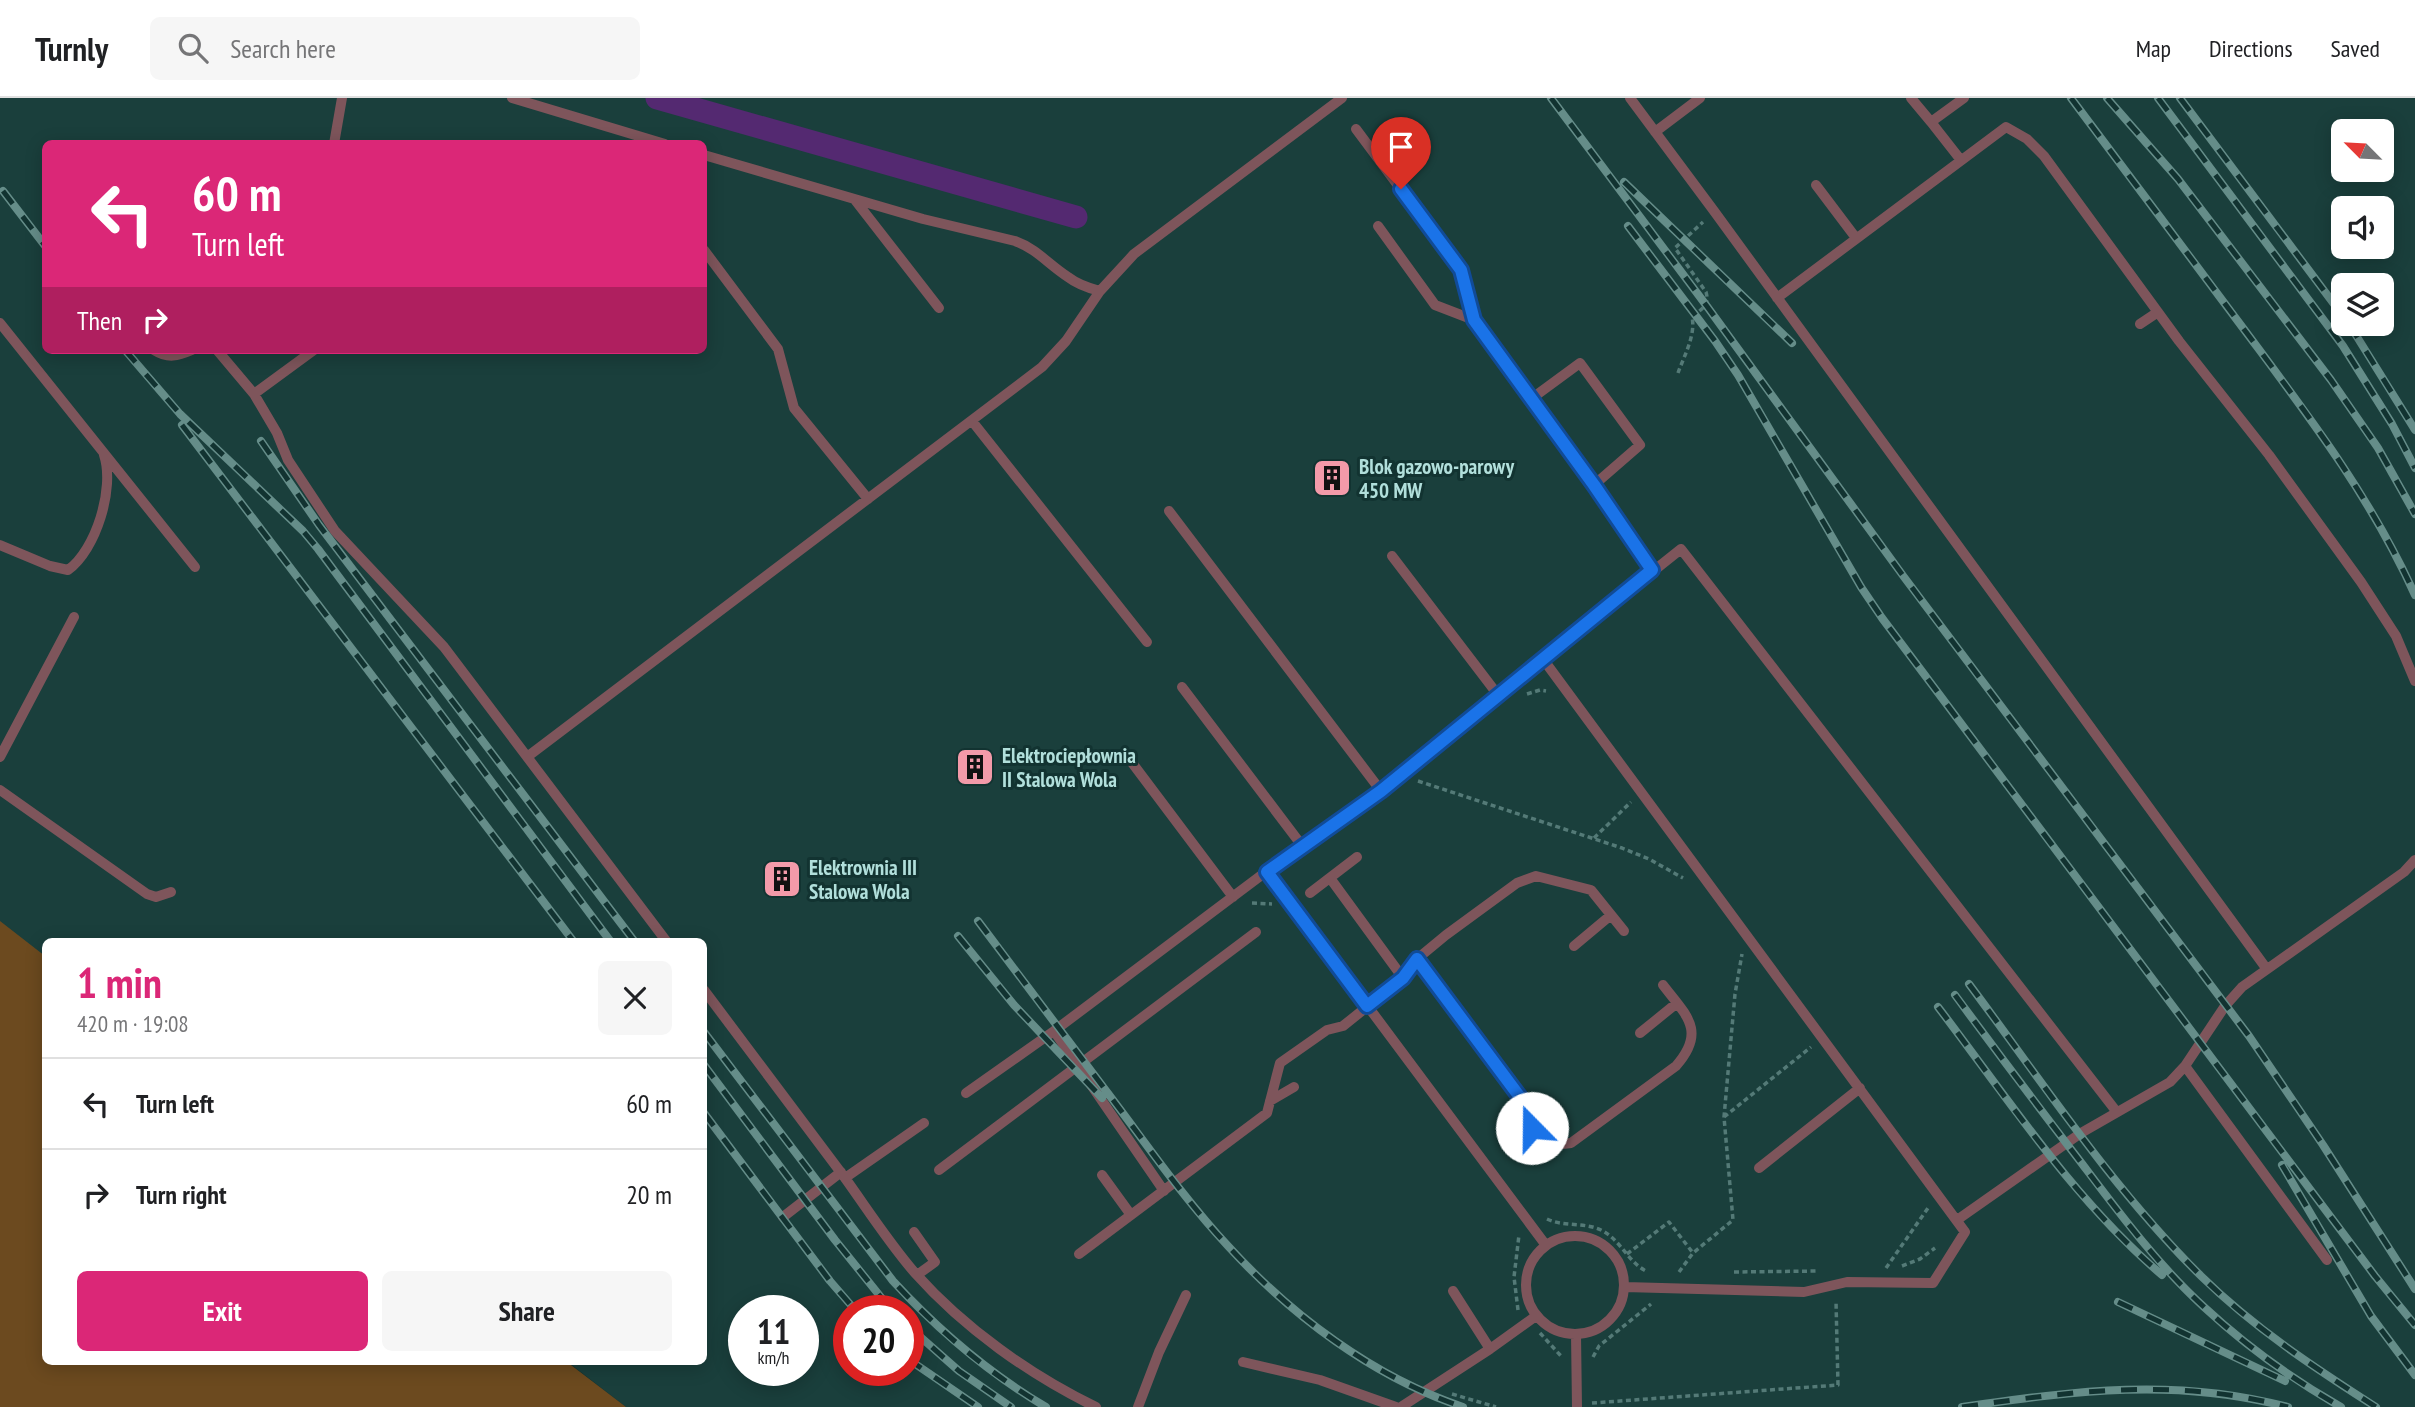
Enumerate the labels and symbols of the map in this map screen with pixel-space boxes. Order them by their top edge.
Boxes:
pin [1371,117,1431,189]
north arrow [2331,119,2394,182]
place label: Blok gazowo-parowy 450 MW [1359,453,1515,504]
building icon: Blok gazowo-parowy 450 MW [1311,457,1353,499]
place label: Elektrociepłownia II Stalowa Wola [1002,742,1136,793]
building icon: Elektrociepłownia II Stalowa Wola [954,746,996,788]
place label: Elektrownia III Stalowa Wola [809,854,917,905]
building icon: Elektrownia III Stalowa Wola [761,858,803,900]
position arrow [1495,1091,1569,1165]
speed limit sign: 20 [833,1295,924,1386]

